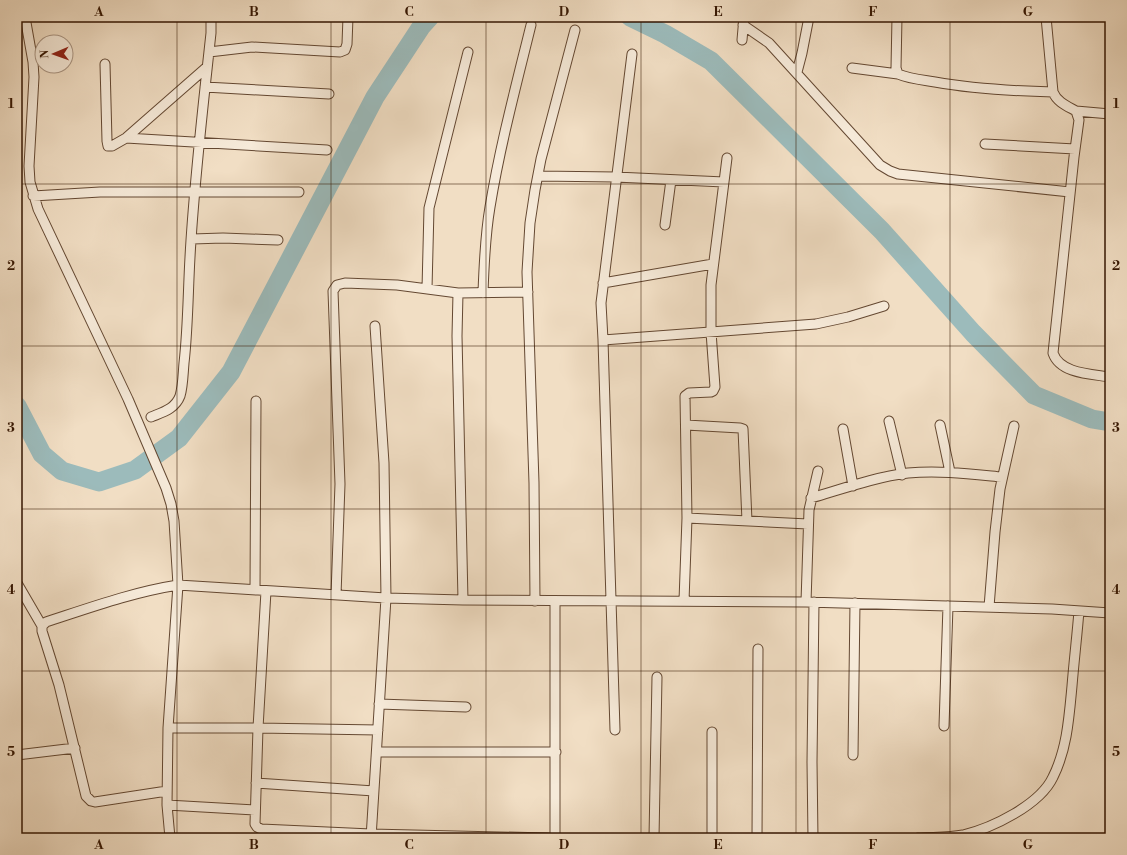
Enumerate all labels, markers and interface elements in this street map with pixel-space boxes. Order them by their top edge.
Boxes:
text: A [93,4,104,20]
text: B [249,4,259,20]
text: C [404,4,414,20]
text: D [559,4,569,20]
text: E [713,4,723,20]
text: F [868,4,878,20]
text: G [1023,4,1034,20]
north arrow [34,34,74,74]
text: N [38,49,52,59]
text: 1 [8,96,15,112]
text: 1 [1113,96,1120,112]
text: 2 [7,258,15,274]
text: 2 [1112,258,1120,274]
text: 3 [7,420,15,436]
text: 3 [1112,420,1120,436]
text: 4 [7,582,16,598]
text: 4 [1112,582,1121,598]
text: 5 [7,744,15,760]
text: 5 [1112,744,1120,760]
text: A [93,837,104,853]
text: B [249,837,259,853]
text: C [404,837,414,853]
text: D [559,837,569,853]
text: E [713,837,723,853]
text: F [868,837,878,853]
text: G [1023,837,1034,853]

